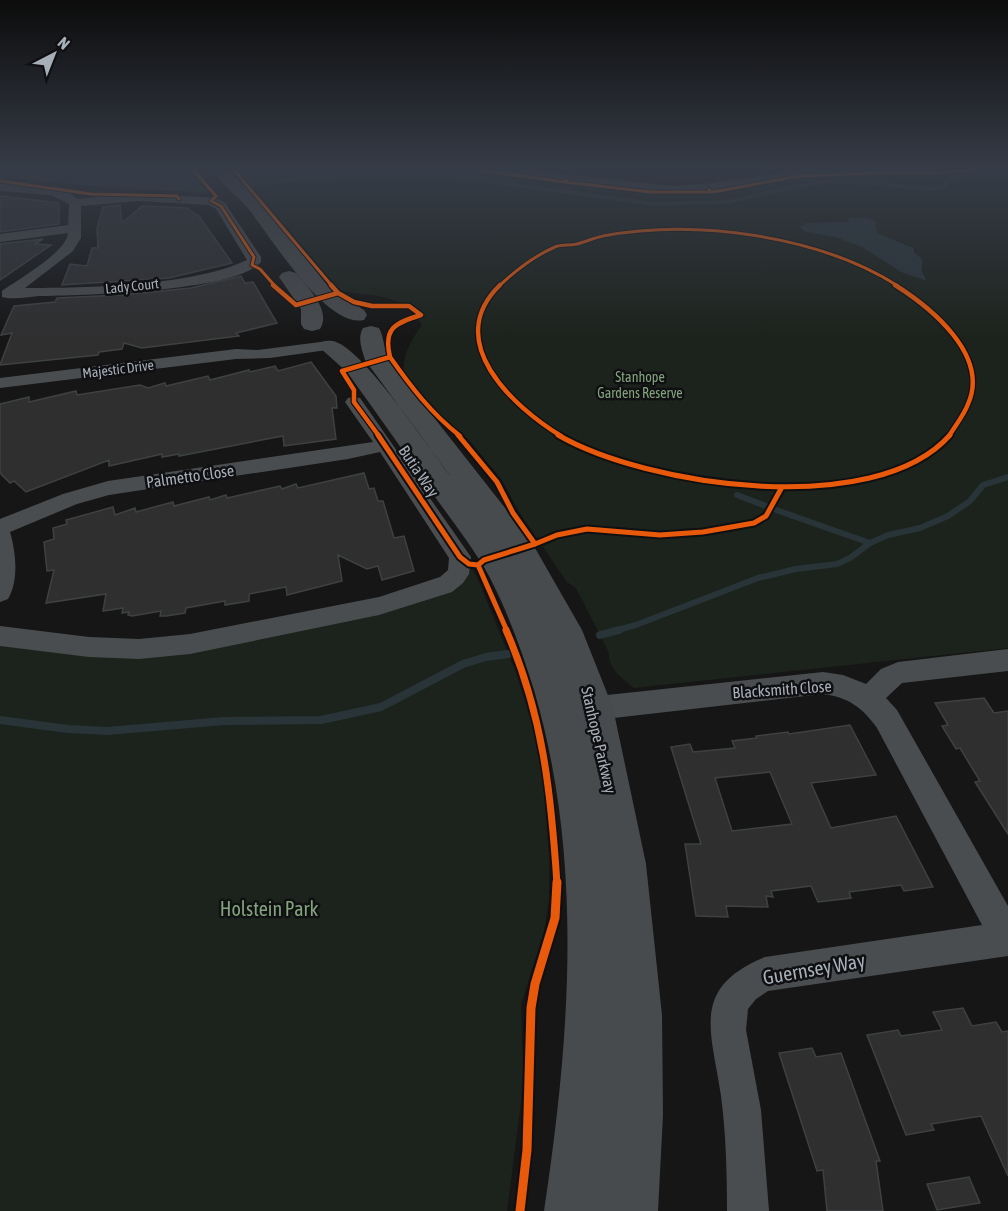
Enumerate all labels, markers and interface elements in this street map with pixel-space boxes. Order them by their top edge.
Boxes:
north arrow [24,24,84,84]
text: N [55,33,74,53]
street label: Lady Court [104,275,160,297]
street label: Majestic Drive [81,357,155,381]
park label: Stanhope Gardens Reserve [597,369,683,401]
street label: Butia Way [394,442,443,501]
street label: Palmetto Close [145,461,235,491]
street label: Blacksmith Close [732,677,832,701]
street label: Stanhope Parkway [577,685,620,796]
park label: Holstein Park [220,897,318,920]
street label: Guernsey Way [761,948,867,989]

